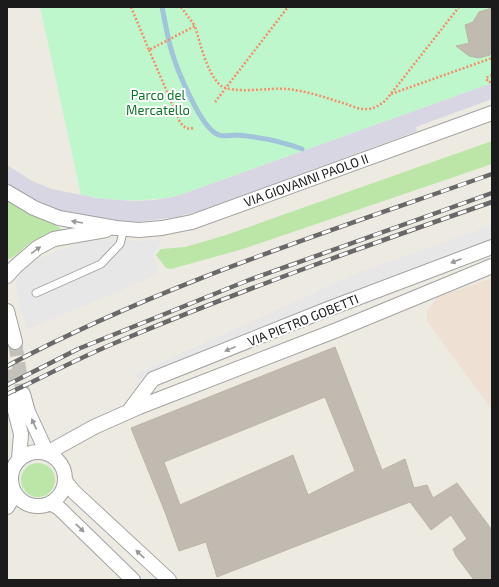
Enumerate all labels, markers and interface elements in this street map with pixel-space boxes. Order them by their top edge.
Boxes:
park label: Parco del Mercatello [126,87,190,118]
street label: VIA GIOVANNI PAOLO II [242,150,370,210]
one-way arrow [71,218,84,224]
one-way arrow [30,246,41,254]
one-way arrow [449,259,461,265]
street label: VIA PIETRO GOBETTI [245,290,361,350]
one-way arrow [223,346,235,352]
one-way arrow [31,419,37,430]
one-way arrow [75,523,85,533]
one-way arrow [135,549,145,558]

